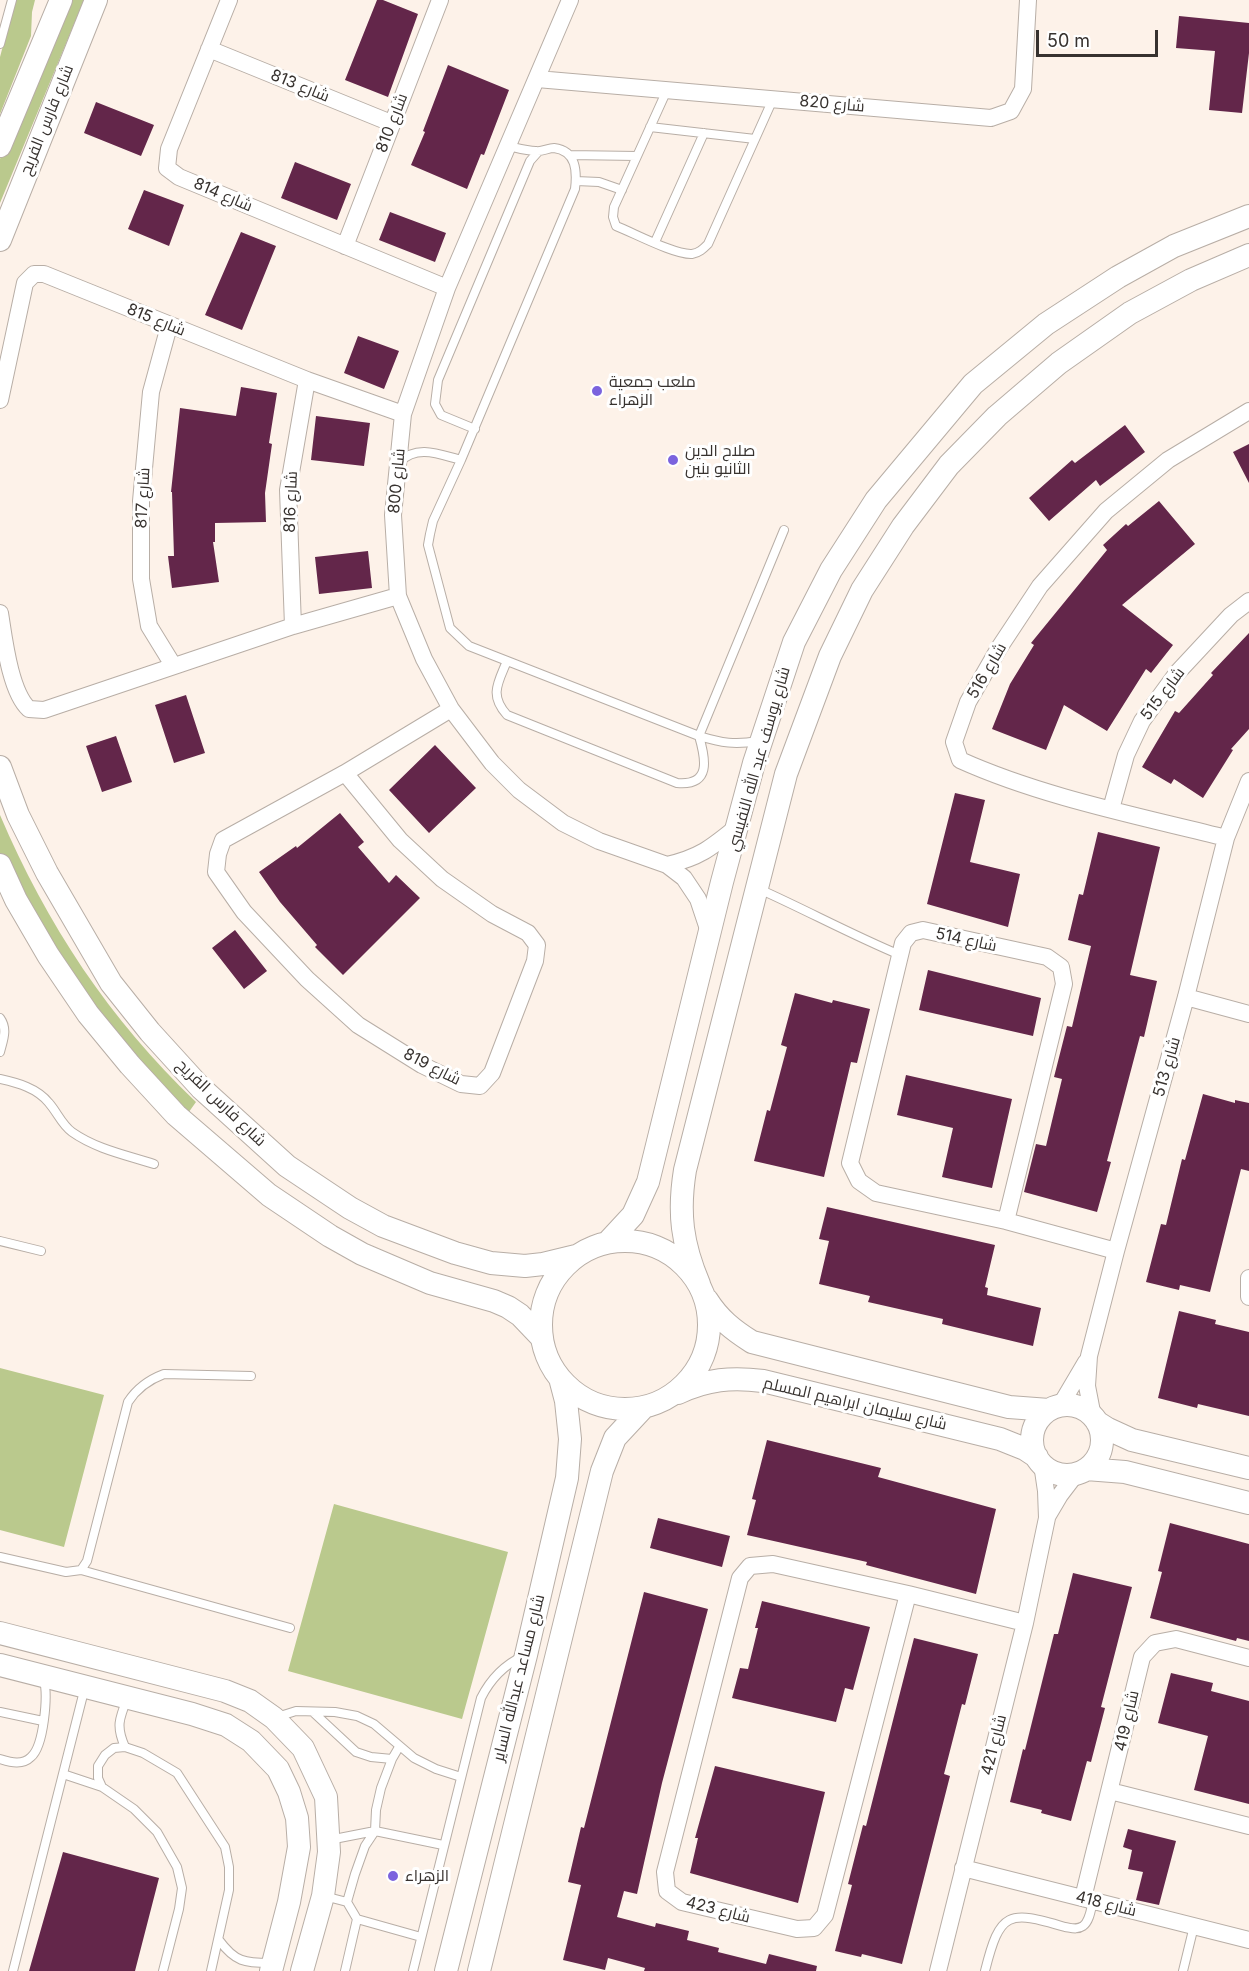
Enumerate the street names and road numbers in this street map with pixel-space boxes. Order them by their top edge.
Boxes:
street label: شارع فارس الفريح [16,62,78,178]
street label: شارع 813 [268,66,332,106]
street label: شارع 810 [372,91,412,155]
street label: شارع 820 [799,92,865,116]
street label: شارع 814 [191,174,255,216]
street label: شارع 815 [124,300,188,340]
street label: شارع 800 [385,447,409,515]
street label: شارع 817 [132,467,154,529]
street label: شارع 816 [280,471,302,533]
street label: شارع 516 [963,640,1011,702]
street label: شارع يوسف عبد الله النفيسي [723,664,795,854]
street label: شارع 515 [1137,664,1189,724]
street label: شارع 514 [934,924,998,956]
street label: شارع 513 [1149,1035,1185,1099]
street label: شارع 819 [400,1044,464,1090]
street label: شارع فارس الفريح [172,1055,270,1151]
street label: شارع سليمان ابراهيم المسلم [761,1374,949,1434]
street label: شارع مساعد عبدالله الساير [489,1593,549,1763]
street label: شارع 419 [1111,1689,1143,1753]
street label: شارع 421 [977,1713,1011,1777]
street label: شارع 418 [1074,1887,1138,1921]
street label: شارع 423 [684,1893,752,1927]

